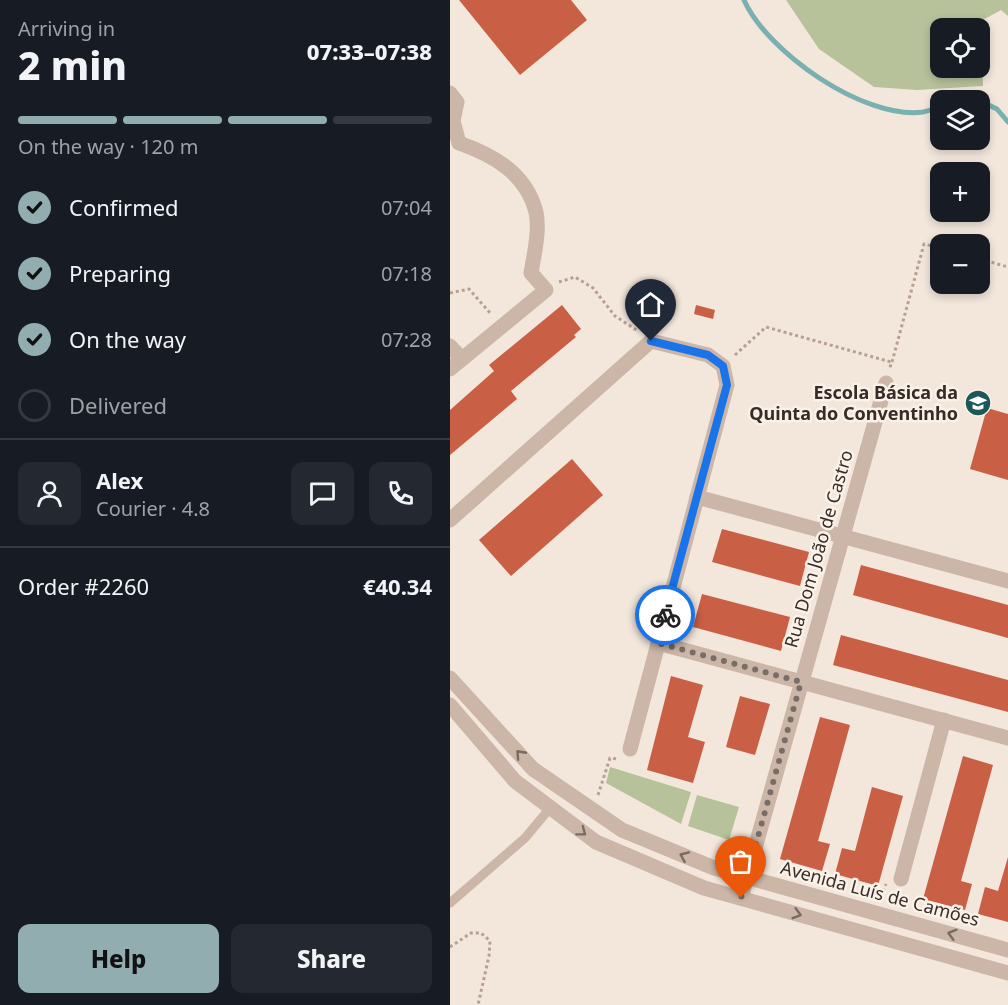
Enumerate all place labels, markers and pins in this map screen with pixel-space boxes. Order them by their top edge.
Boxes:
pin [625,279,676,341]
place label: Escola Básica da Quinta do Conventinho [749,380,958,425]
school or university icon: Escola Básica da Quinta do Conventinho [963,388,993,418]
pin [715,836,766,898]

